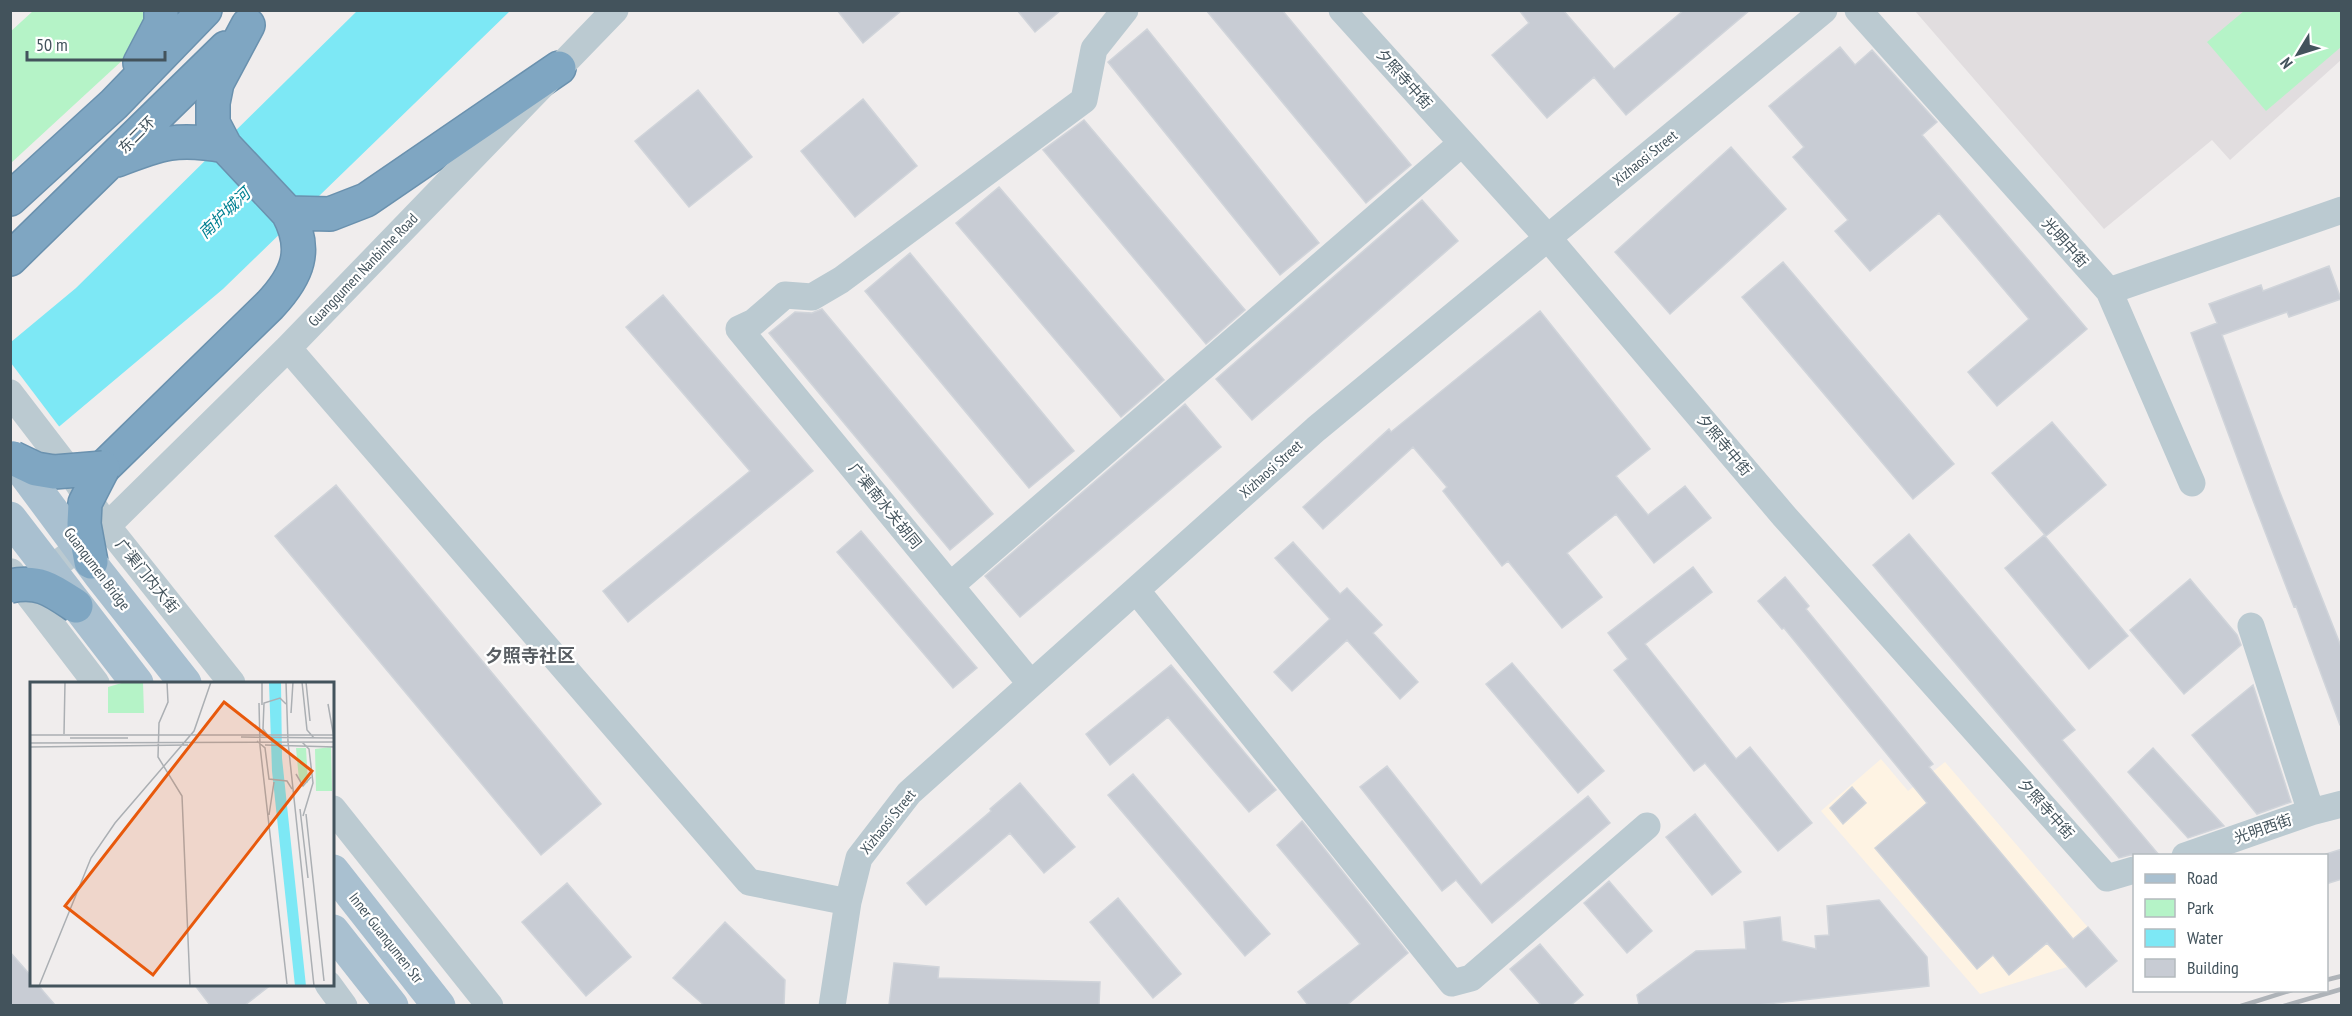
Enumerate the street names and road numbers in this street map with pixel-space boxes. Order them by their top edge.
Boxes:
street label: 夕照寺中街 [1372,44,1437,113]
street label: 东二环 [114,112,159,157]
street label: Xizhaosi Street [1608,126,1681,189]
street label: Guangqumen Nanbinhe Road [304,209,422,330]
street label: 光明中街 [2038,214,2093,271]
street label: 夕照寺中街 [1693,410,1756,480]
street label: Xizhaosi Street [1235,436,1306,502]
street label: 广渠南水关胡同 [845,459,926,552]
street label: Guanqumen Bridge [60,524,135,614]
street label: 广渠门内大街 [112,535,183,617]
street label: 夕照寺中街 [2014,774,2079,843]
street label: Xizhaosi Street [856,785,919,858]
street label: 光明西街 [2231,810,2294,847]
street label: Inner Guanqumen Str [345,889,428,988]

